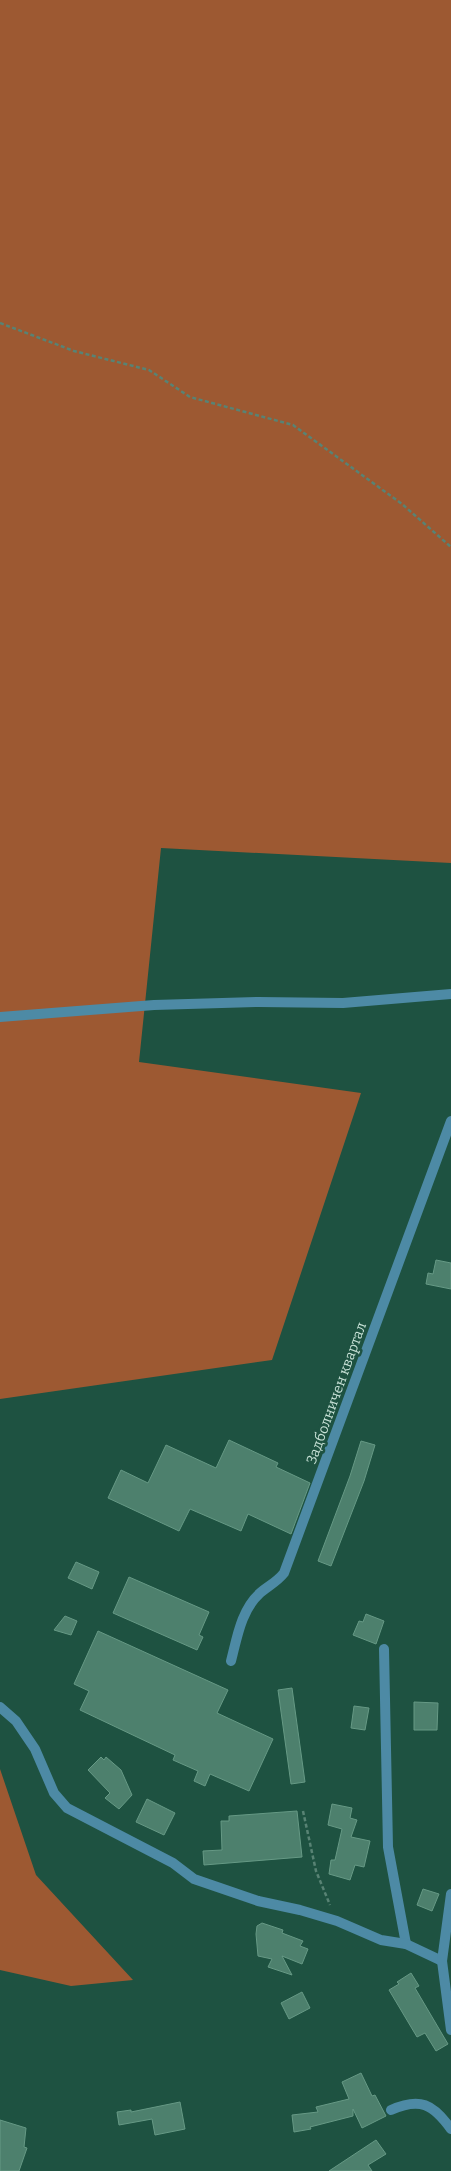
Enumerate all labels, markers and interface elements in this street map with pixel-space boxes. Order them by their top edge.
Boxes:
street label: Задболничен квартал [303,1320,370,1466]

